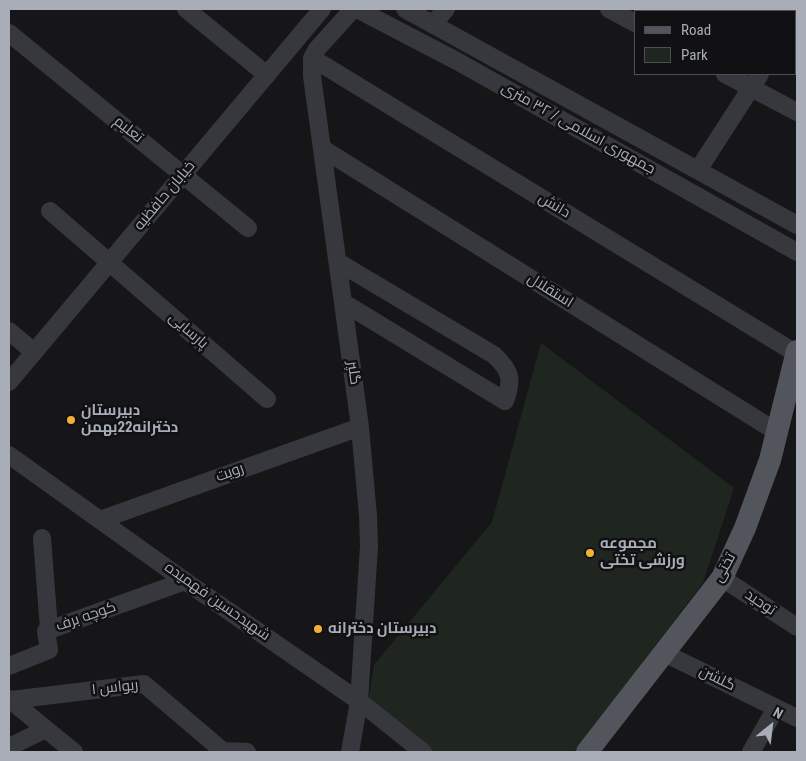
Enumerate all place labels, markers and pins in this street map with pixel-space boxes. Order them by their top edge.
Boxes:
place label: دبیرستان دخترانه22بهمن [81,402,178,437]
marker: دبیرستان دخترانه22بهمن [65,414,77,426]
place label: مجموعه ورزشی تختی [600,535,685,570]
marker: مجموعه ورزشی تختی [584,547,596,559]
place label: دبیرستان دخترانه [328,620,436,638]
marker: دبیرستان دخترانه [312,623,324,635]

